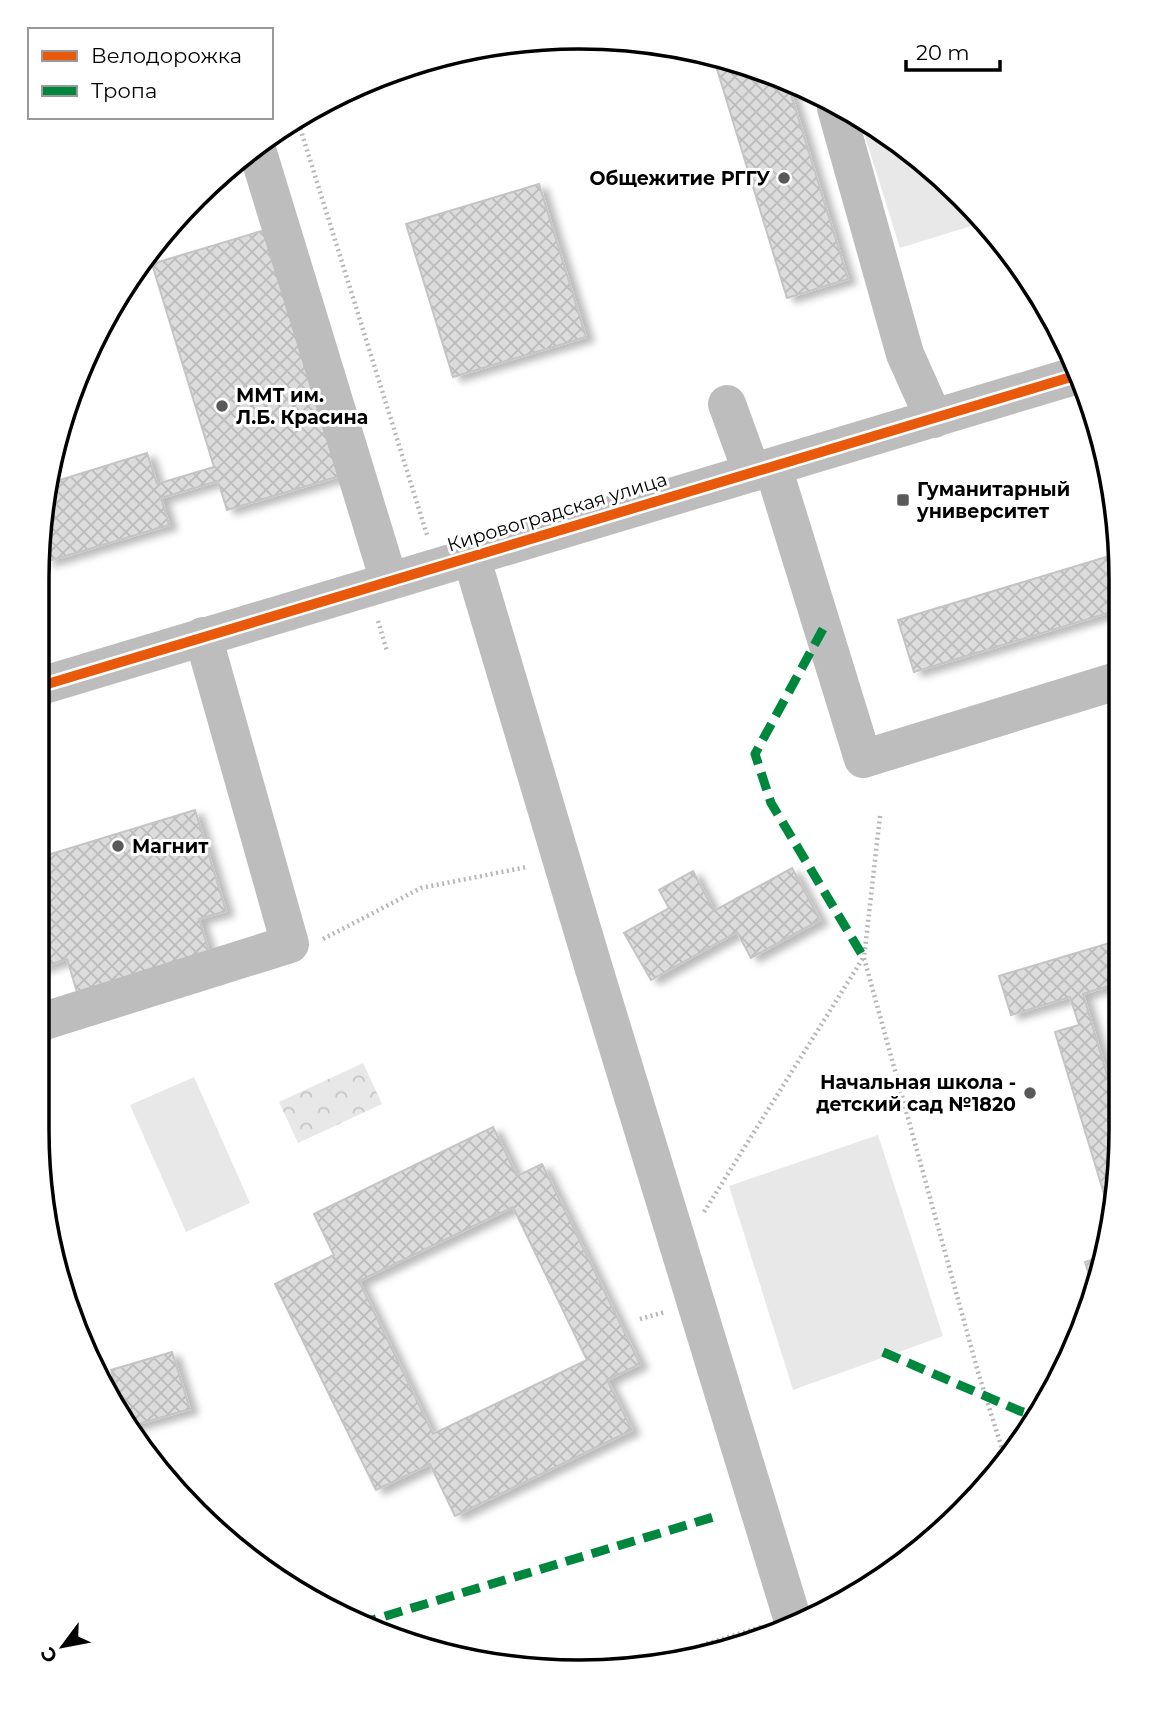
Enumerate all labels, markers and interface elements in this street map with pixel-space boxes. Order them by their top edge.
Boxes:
legend [28,28,273,119]
scale bar [906,28,1000,72]
text: 20 m [916,40,970,65]
text: Велодорожка [91,43,242,68]
text: Тропа [91,78,157,103]
place label: Общежитие РГГУ [589,167,770,190]
marker: Общежитие РГГУ [776,170,792,186]
place label: ММТ им. Л.Б. Красина [236,384,368,429]
marker: ММТ им. Л.Б. Красина [214,398,230,414]
street label: Кировоградская улица [444,468,670,556]
place label: Гуманитарный университет [916,478,1070,523]
marker: Гуманитарный университет [895,492,911,508]
place label: Магнит [132,835,209,858]
marker: Магнит [110,838,126,854]
place label: Начальная школа - детский сад №1820 [816,1071,1016,1116]
marker: Начальная школа - детский сад №1820 [1022,1085,1038,1101]
north arrow [28,1611,98,1681]
text: С [35,1643,62,1667]

